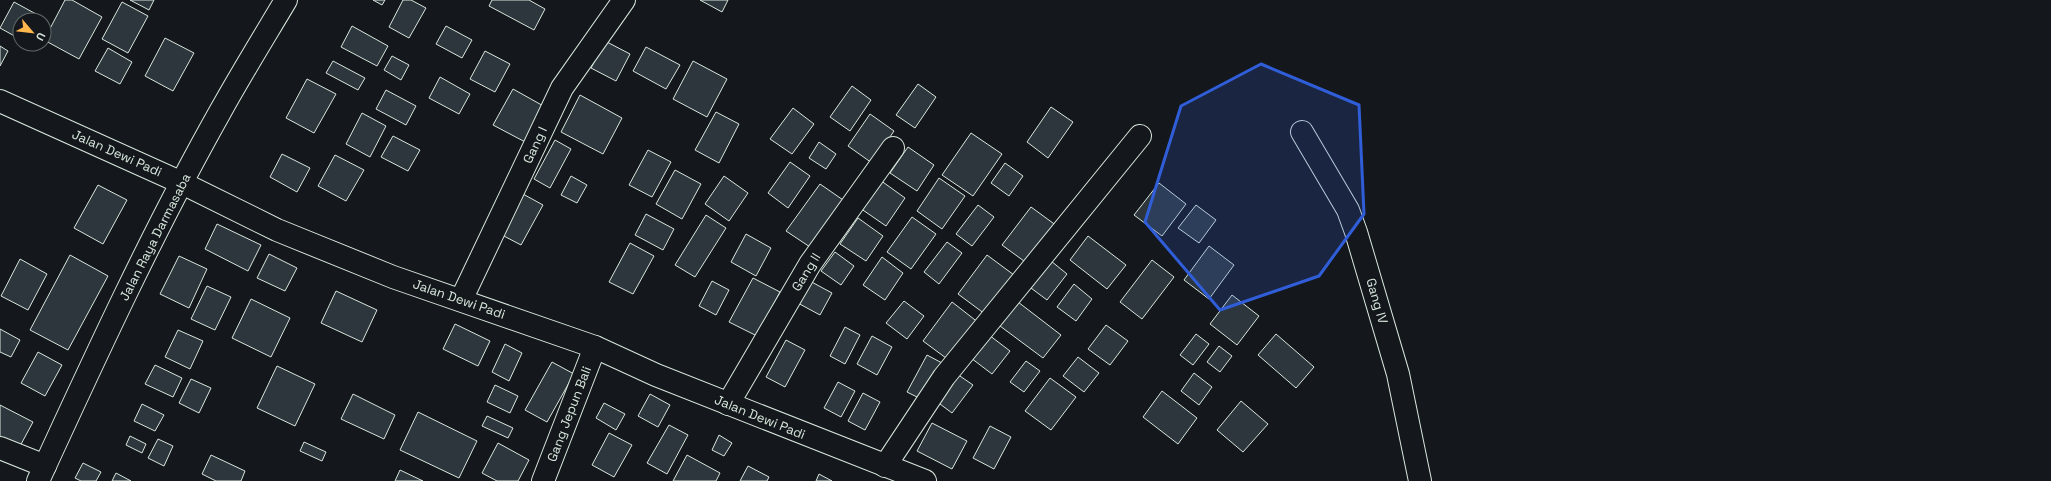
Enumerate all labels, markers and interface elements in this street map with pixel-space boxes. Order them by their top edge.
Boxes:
north arrow [12,12,52,52]
text: U [33,30,49,43]
street label: Gang I [519,124,551,166]
street label: Jalan Dewi Padi [69,126,165,180]
street label: Jalan Raya Darmasaba [115,170,195,304]
street label: Gang II [788,250,824,294]
street label: Jalan Dewi Padi [411,275,507,323]
street label: Gang IV [1362,276,1392,326]
street label: Gang Jepun Bali [543,364,595,464]
street label: Jalan Dewi Padi [712,391,808,443]

